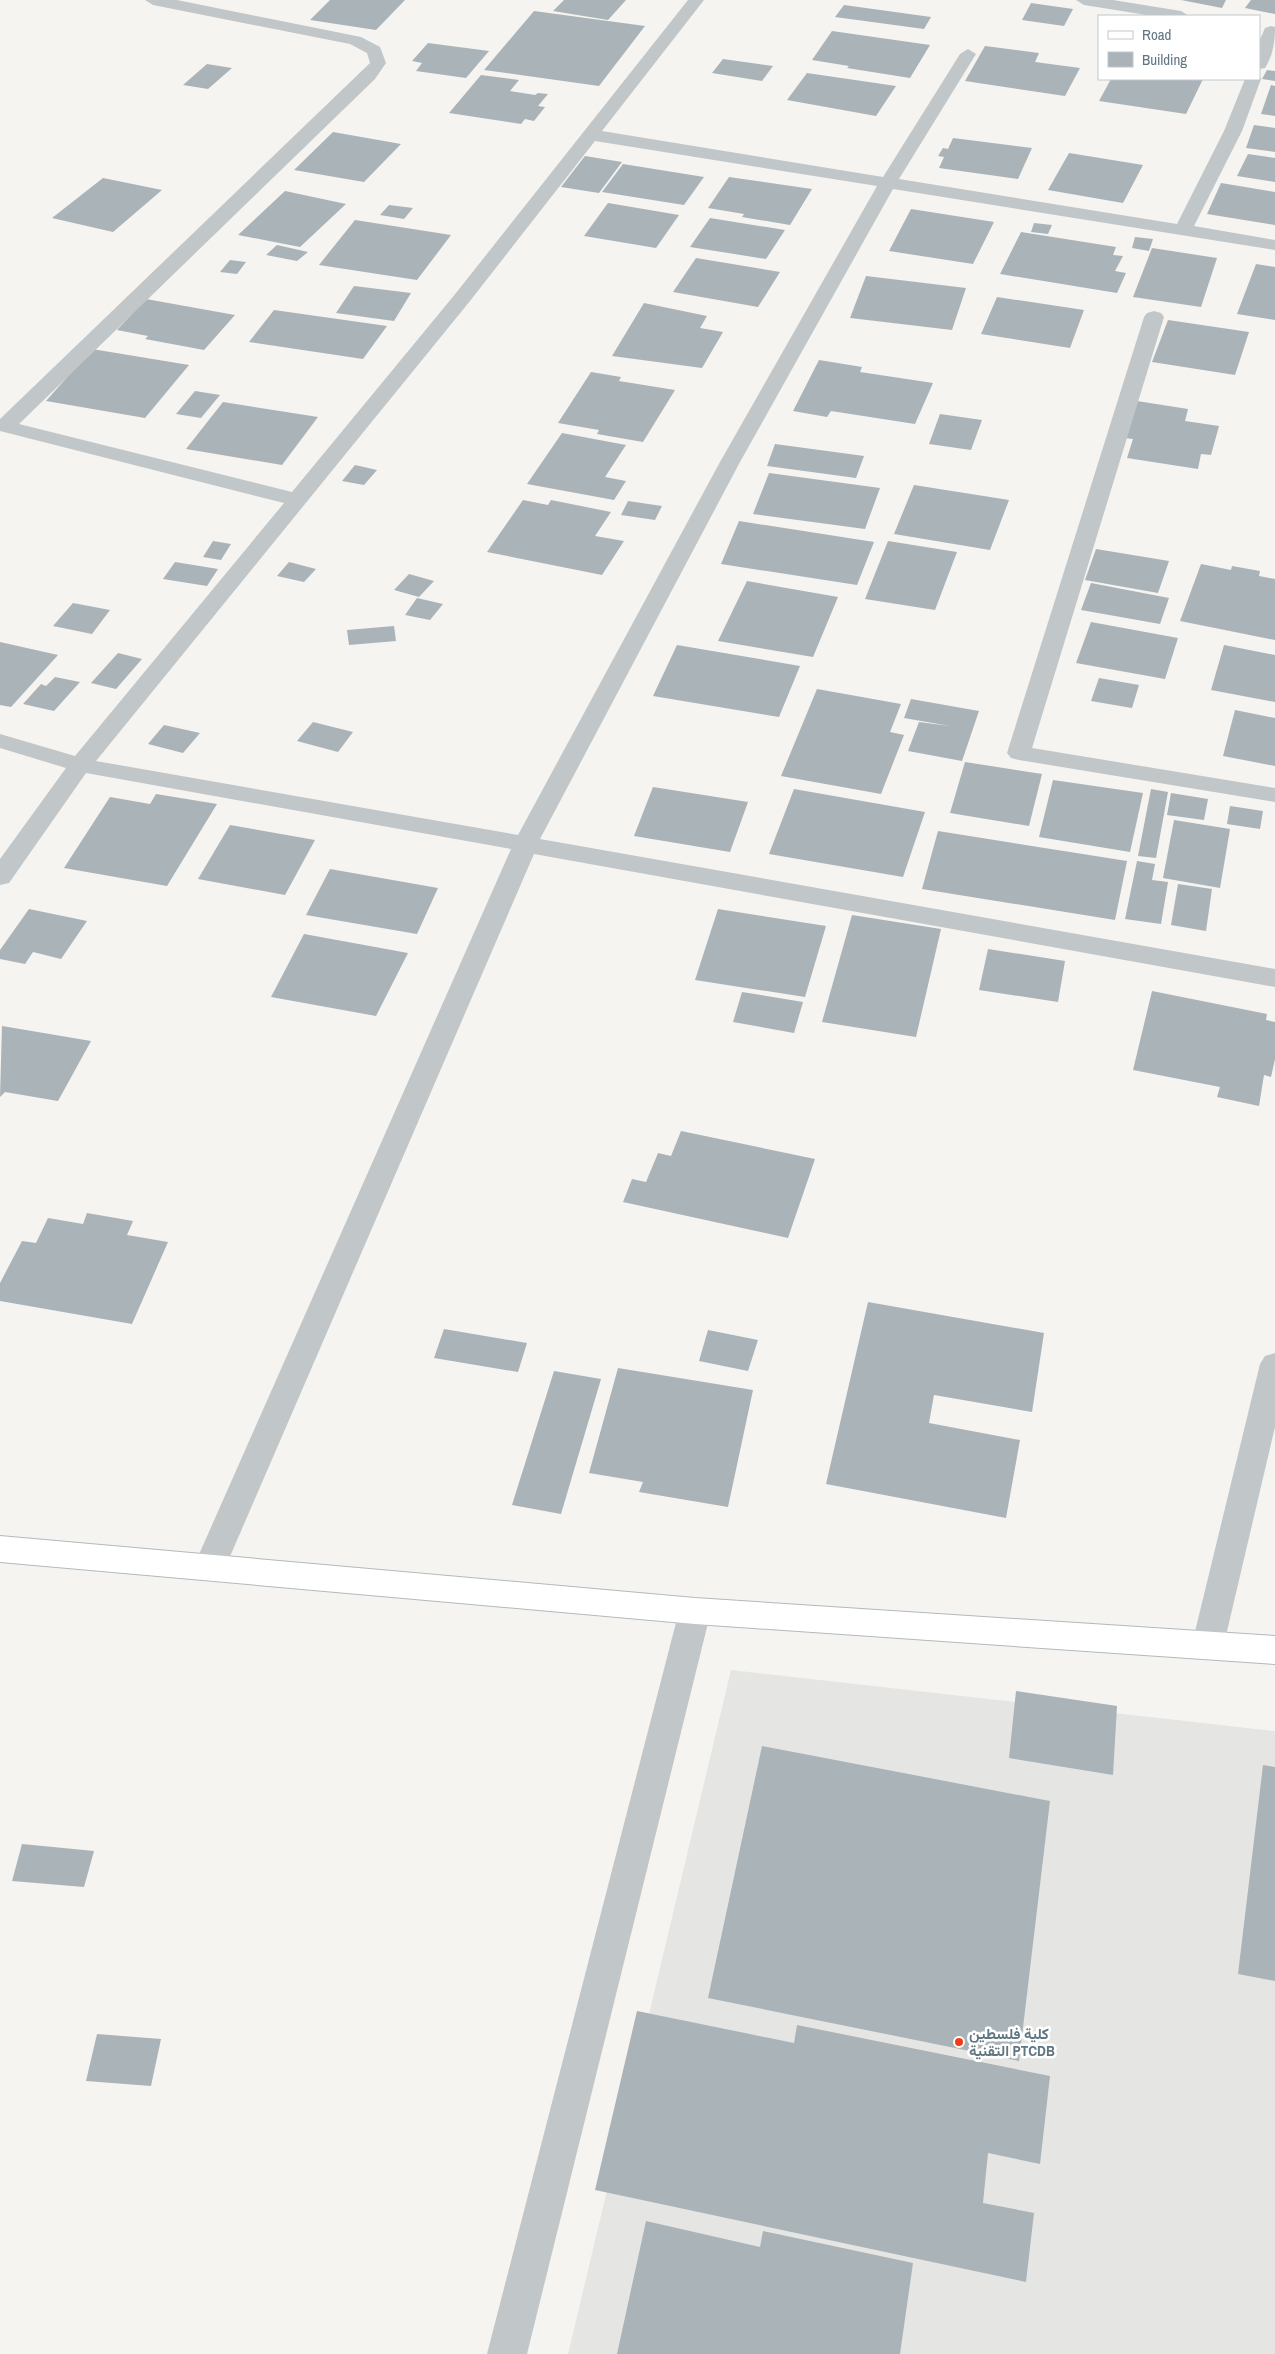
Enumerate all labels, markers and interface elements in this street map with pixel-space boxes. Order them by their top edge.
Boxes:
legend [1098,15,1260,80]
text: Road [1142,24,1171,45]
text: Building [1142,49,1187,70]
place label: كلية فلسطين التقنية PTCDB [969,2023,1055,2061]
marker: كلية فلسطين التقنية PTCDB [953,2036,965,2048]

